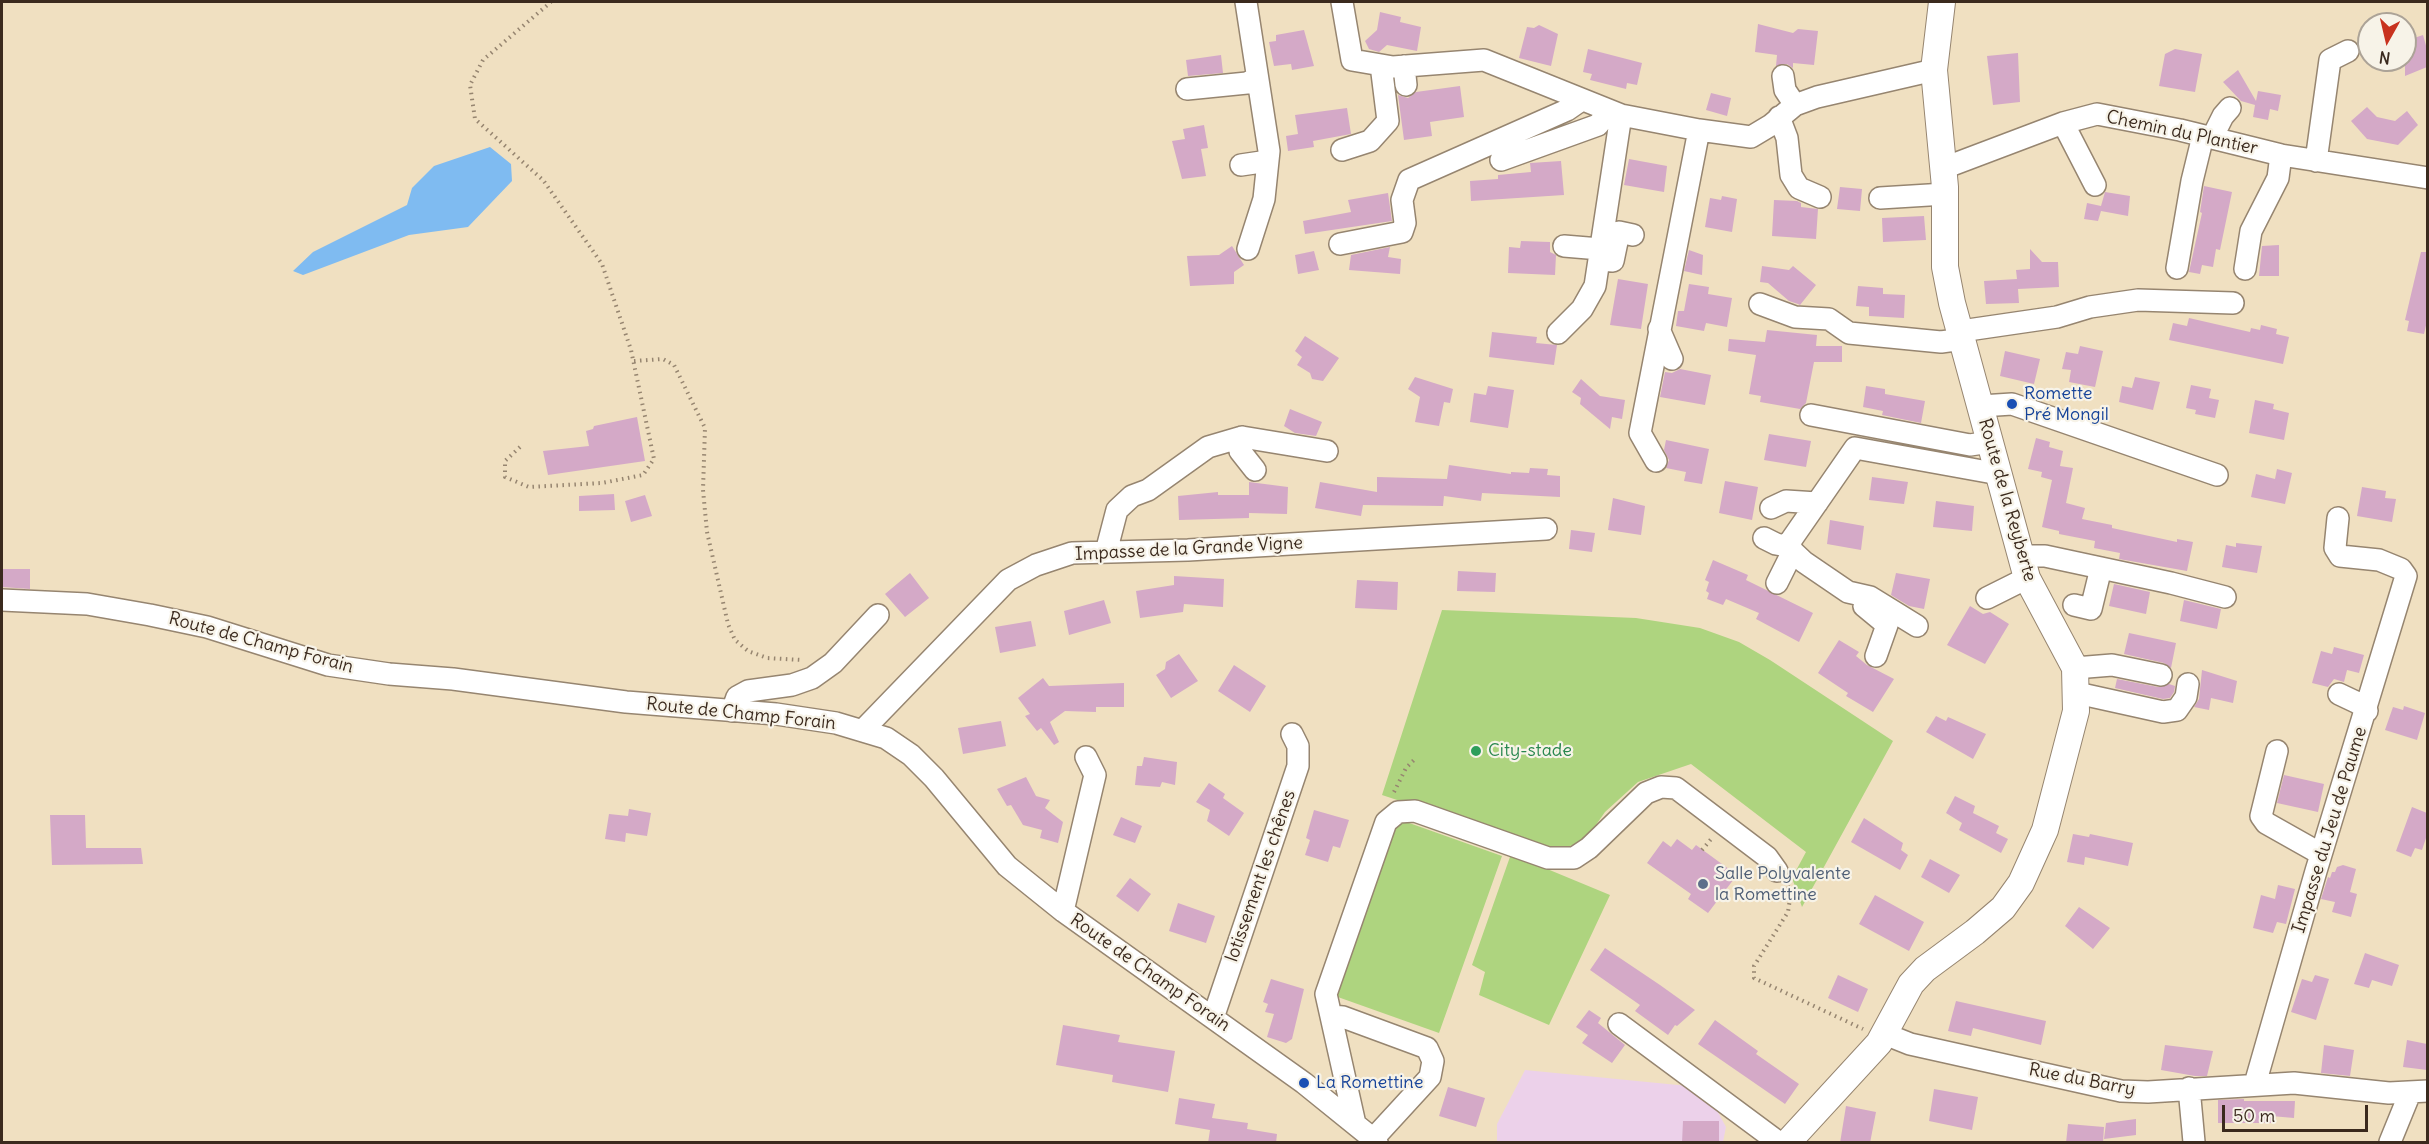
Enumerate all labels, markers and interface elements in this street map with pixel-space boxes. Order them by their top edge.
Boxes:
north arrow [2357,12,2417,72]
text: N [2378,47,2392,69]
street label: Chemin du Plantier [2104,106,2260,160]
place label: Romette Pré Mongil [2024,383,2109,426]
marker: Romette Pré Mongil [2005,397,2019,411]
street label: Route de la Reyberte [1973,416,2041,584]
street label: Impasse de la Grande Vigne [1074,532,1304,566]
street label: Route de Champ Forain [166,608,356,678]
street label: Route de Champ Forain [645,693,837,735]
street label: Impasse du Jeu de Paume [2288,724,2372,936]
place label: City-stade [1488,740,1572,762]
marker: City-stade [1469,744,1483,758]
street label: lotissement les chênes [1221,787,1301,965]
place label: Salle Polyvalente la Romettine [1715,863,1851,906]
marker: Salle Polyvalente la Romettine [1696,877,1710,891]
street label: Route de Champ Forain [1066,910,1234,1036]
street label: Rue du Barry [2027,1059,2137,1101]
place label: La Romettine [1316,1072,1423,1094]
marker: La Romettine [1297,1076,1311,1090]
scale bar [2225,1093,2370,1131]
text: 50 m [2233,1104,2275,1127]

